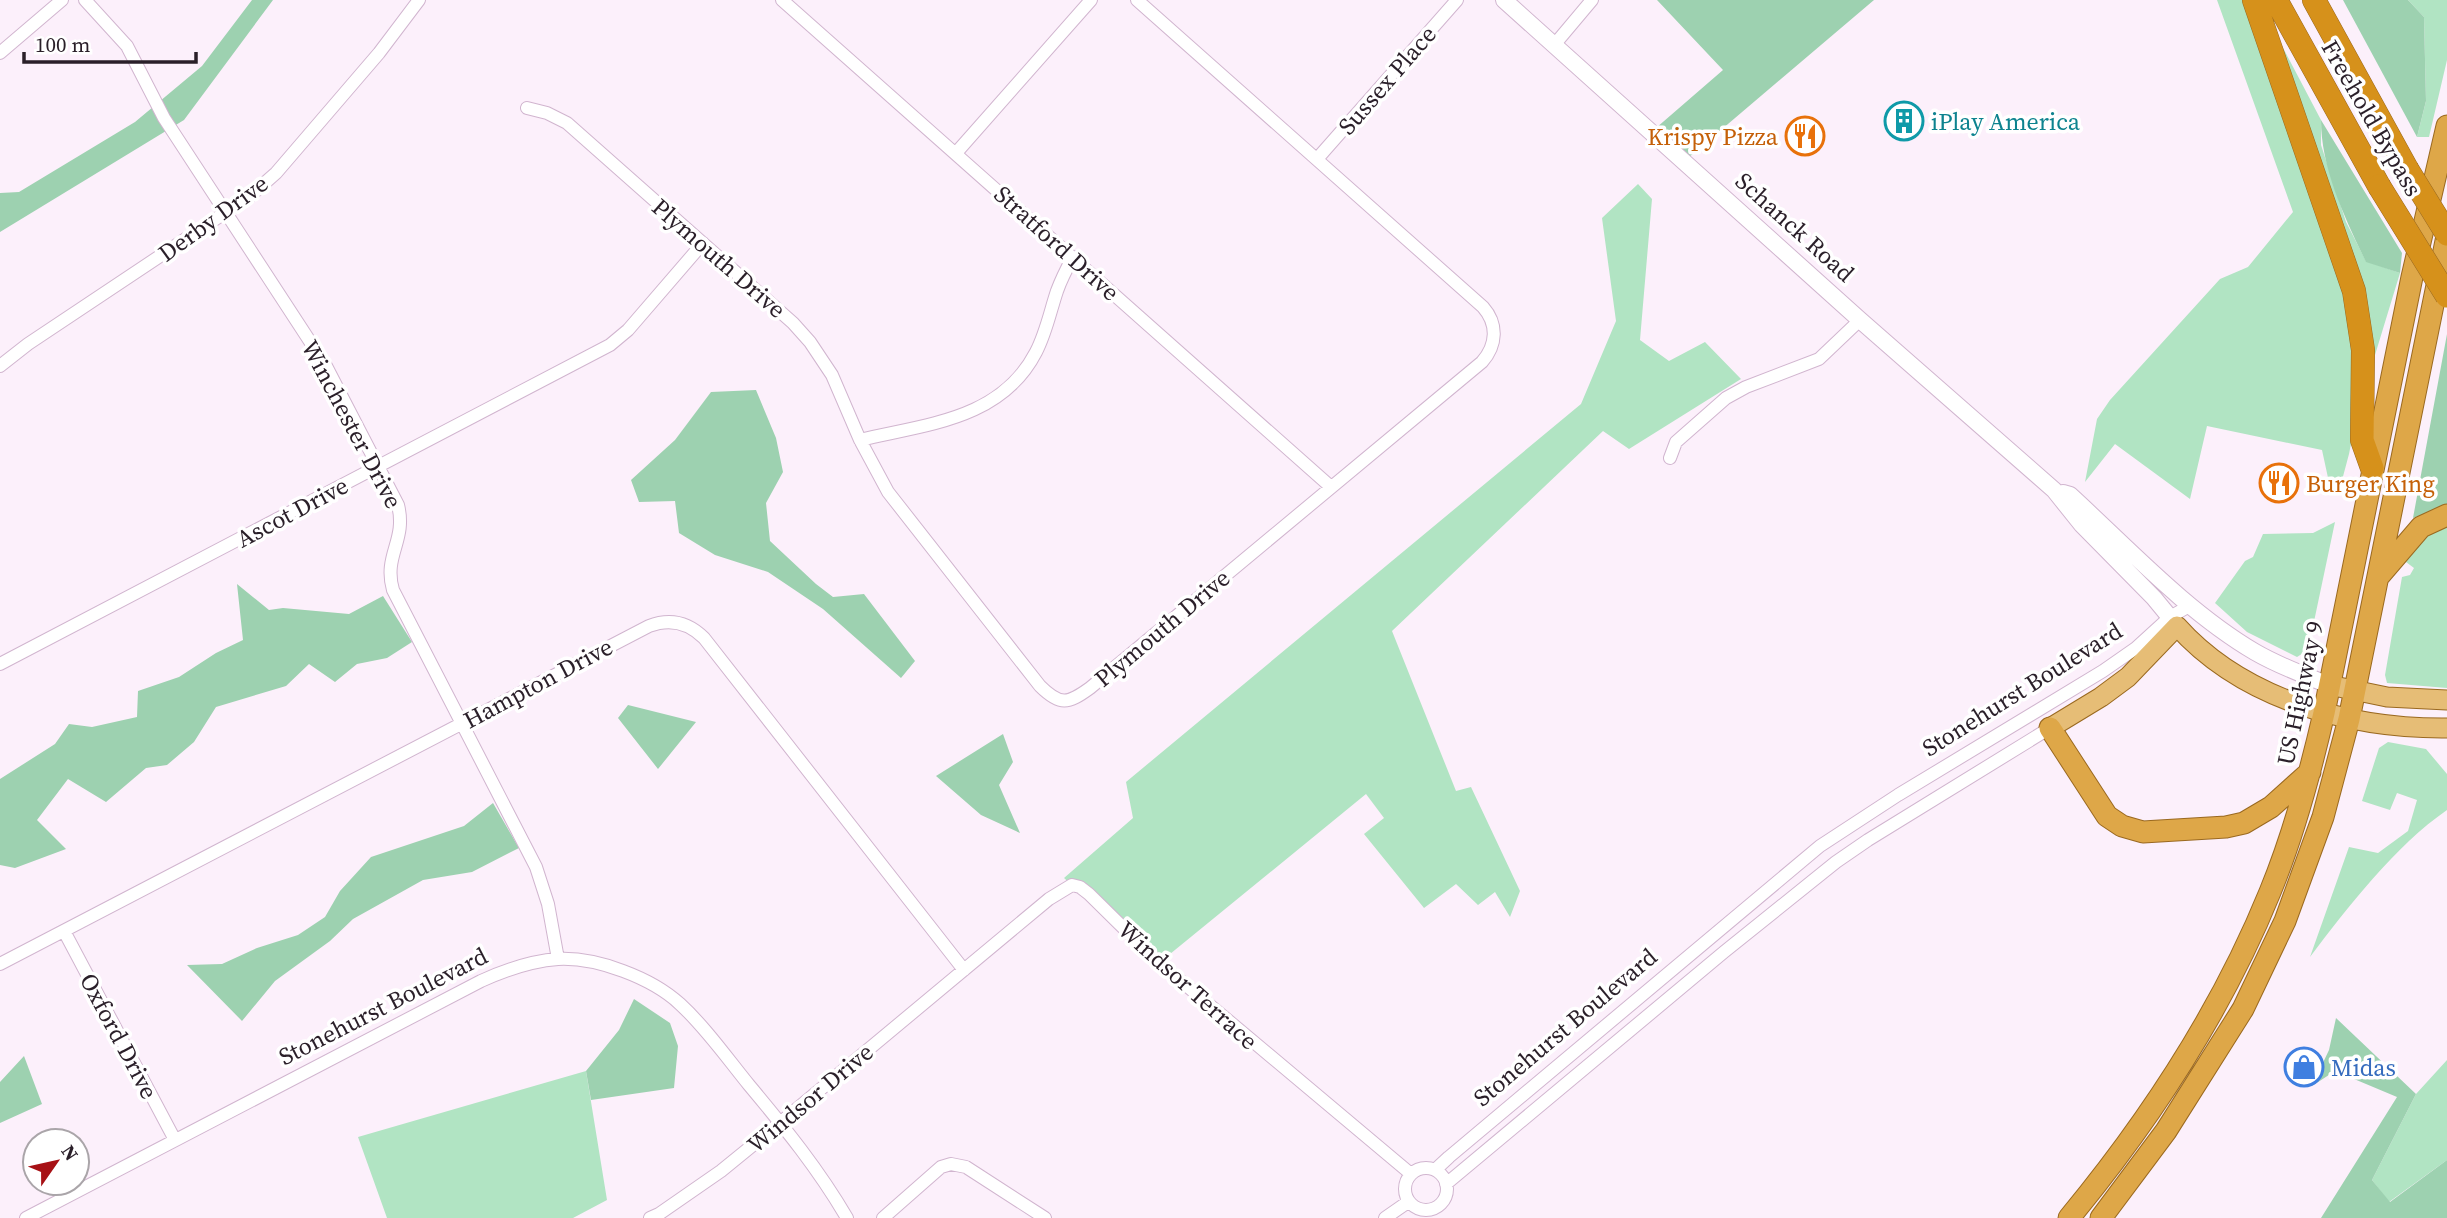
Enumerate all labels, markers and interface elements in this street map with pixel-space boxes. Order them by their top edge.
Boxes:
street label: Sussex Place [1330,18,1444,142]
scale bar [24,21,196,65]
text: 100 m [35,30,90,59]
street label: Freehold Bypass [2314,34,2430,202]
building icon: iPlay America [1883,100,1925,142]
place label: iPlay America [1931,105,2081,138]
restaurant icon: Krispy Pizza [1784,115,1826,157]
place label: Krispy Pizza [1647,120,1779,153]
street label: Schanck Road [1728,165,1862,289]
street label: Derby Drive [151,167,275,269]
street label: Stratford Drive [987,178,1127,308]
street label: Plymouth Drive [645,191,793,325]
street label: Winchester Drive [294,334,410,514]
restaurant icon: Burger King [2258,462,2300,504]
place label: Burger King [2306,467,2435,500]
street label: Ascot Drive [230,469,354,555]
street label: Plymouth Drive [1087,562,1237,694]
street label: Stonehurst Boulevard [1916,614,2129,764]
street label: US Highway 9 [2269,618,2331,768]
street label: Hampton Drive [458,630,618,736]
street label: Windsor Terrace [1111,913,1265,1057]
street label: Stonehurst Boulevard [273,939,493,1073]
street label: Stonehurst Boulevard [1466,940,1664,1114]
street label: Oxford Drive [72,967,166,1105]
street label: Windsor Drive [740,1036,880,1160]
shop icon: Midas [2283,1046,2325,1088]
place label: Midas [2331,1051,2396,1084]
north arrow [21,1127,91,1197]
text: N [55,1139,85,1166]

